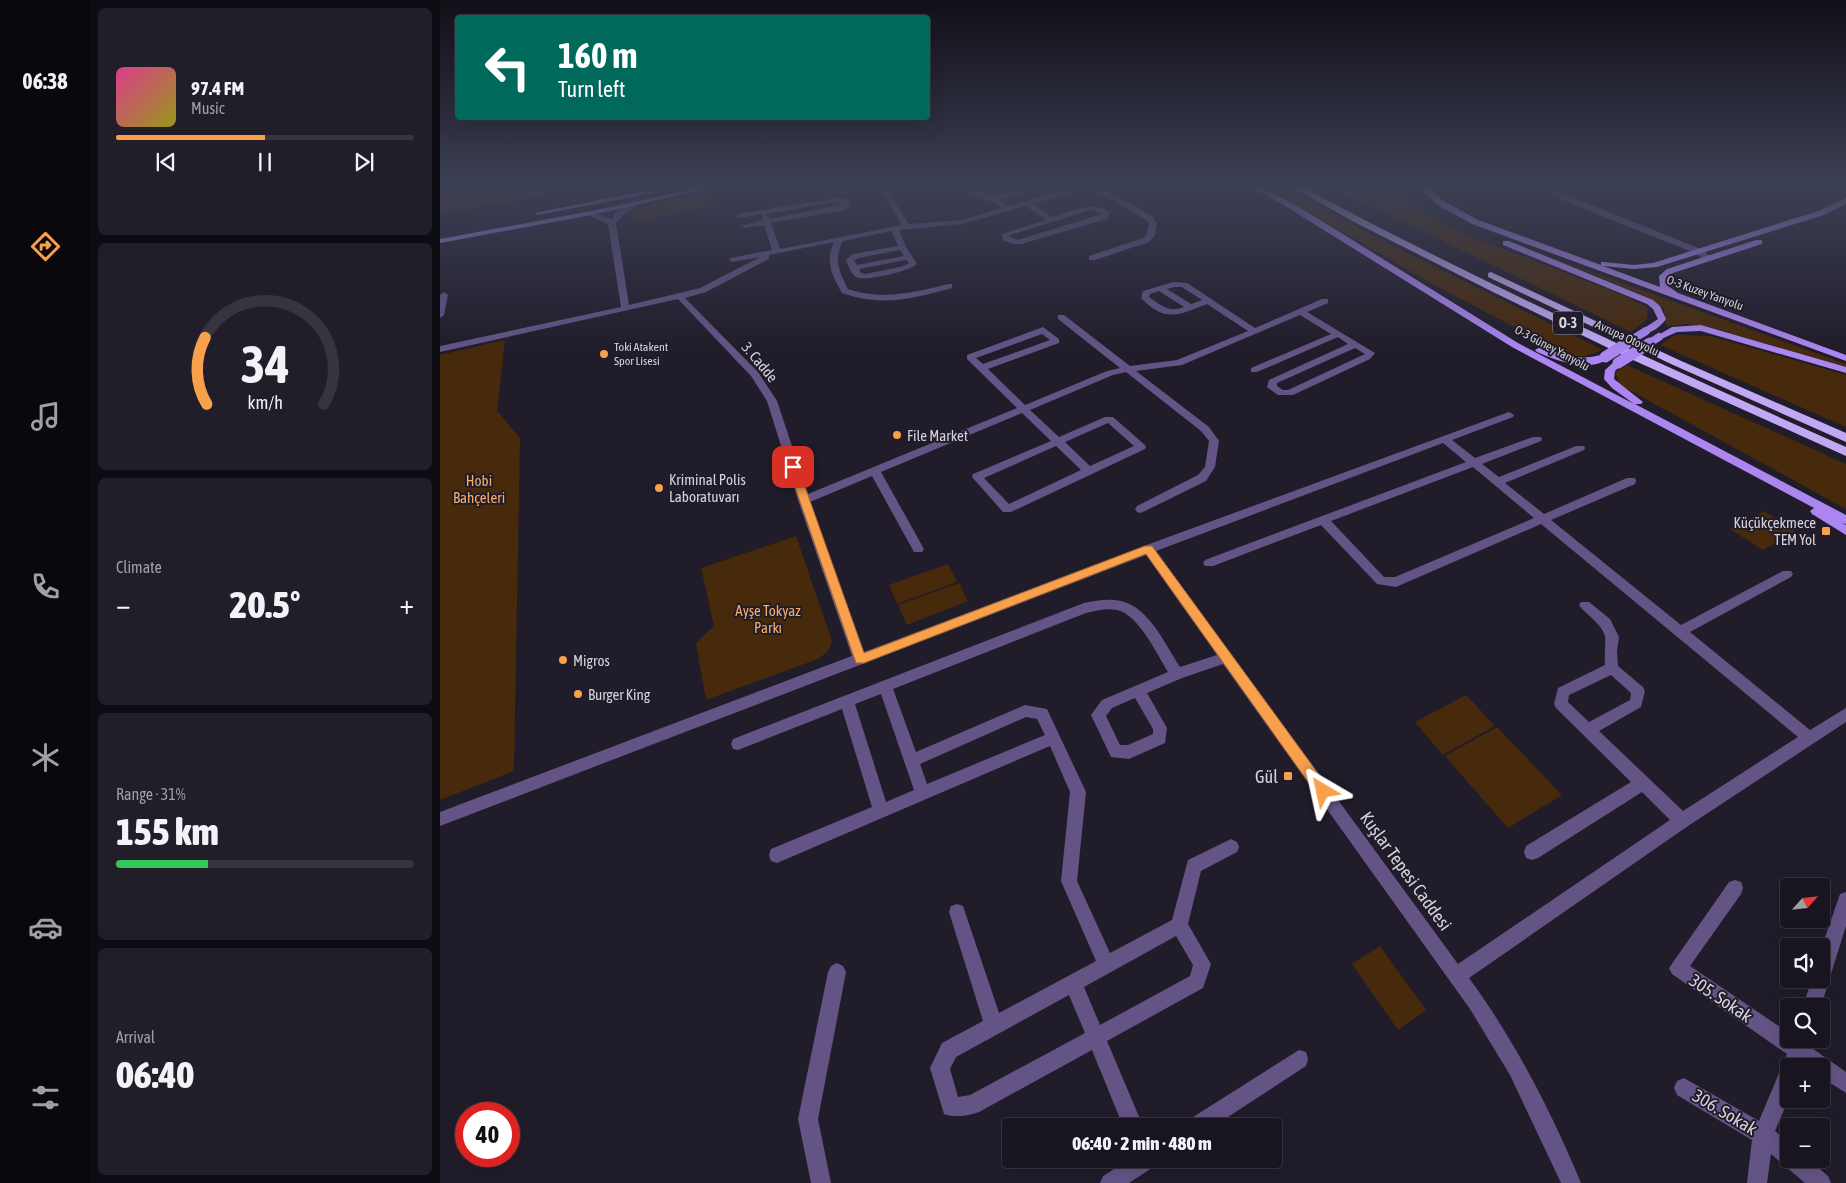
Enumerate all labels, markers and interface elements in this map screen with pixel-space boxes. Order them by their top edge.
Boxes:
icon: left [475,35,540,100]
text: 160 m [558,35,637,75]
text: 06:38 [22,68,68,94]
text: Turn left [558,76,625,102]
text: 97.4 FM [191,77,244,99]
text: Music [191,99,225,117]
icon: previous [152,148,180,176]
icon: pause [251,148,279,176]
icon: next [350,148,378,176]
icon: directions [28,229,63,264]
street label: O-3 Kuzey Yanyolu [1665,273,1745,313]
road number: O-3 [1553,312,1583,334]
street label: Avrupa Otoyolu [1593,317,1661,359]
street label: O-3 Güney Yanyolu [1512,322,1592,374]
text: 34 [241,334,289,394]
street label: 3. Cadde [739,339,782,385]
place label: Toki Atakent Spor Lisesi [614,340,669,368]
marker: Toki Atakent Spor Lisesi [598,348,610,360]
text: km/h [247,392,283,413]
icon: music [28,399,63,434]
place label: File Market [907,427,968,444]
marker: File Market [891,429,903,441]
pin [772,446,814,488]
icon: arrive [779,453,807,481]
place label: Kriminal Polis Laboratuvarı [669,471,746,505]
park label: Hobi Bahçeleri [453,472,505,506]
marker: Kriminal Polis Laboratuvarı [653,482,665,494]
place label: Küçükçekmece TEM Yol [1734,514,1816,548]
marker: Küçükçekmece TEM Yol [1820,525,1832,537]
text: Climate [116,558,162,576]
icon: phone [28,569,63,604]
text: 20.5° [230,583,300,626]
text: − [116,588,131,620]
text: + [399,588,414,620]
park label: Ayşe Tokyaz Parkı [735,602,801,636]
place label: Migros [573,652,610,669]
marker: Migros [557,654,569,666]
place label: Burger King [588,686,651,703]
marker: Burger King [572,688,584,700]
icon: climate [28,740,63,775]
position arrow [1296,764,1348,816]
place label: Gül [1255,766,1278,787]
marker: Gül [1282,770,1294,782]
text: Range · 31% [116,785,186,803]
street label: Kuşlar Tepesi Caddesi [1356,808,1456,934]
text: 155 km [116,810,219,853]
north arrow [1780,878,1830,928]
map controls [1780,878,1830,1168]
icon: car [28,910,63,945]
button: sound [1780,938,1830,988]
street label: 305. Sokak [1686,969,1756,1027]
button: search [1780,998,1830,1048]
text: Arrival [116,1028,155,1046]
text: 06:40 [116,1053,194,1096]
button: + [1780,1058,1830,1108]
icon: filters [28,1080,63,1115]
street label: 306. Sokak [1689,1085,1761,1139]
speed limit sign: 40 [455,1102,520,1167]
button: − [1780,1118,1830,1168]
text: 06:40 · 2 min · 480 m [1072,1132,1212,1154]

